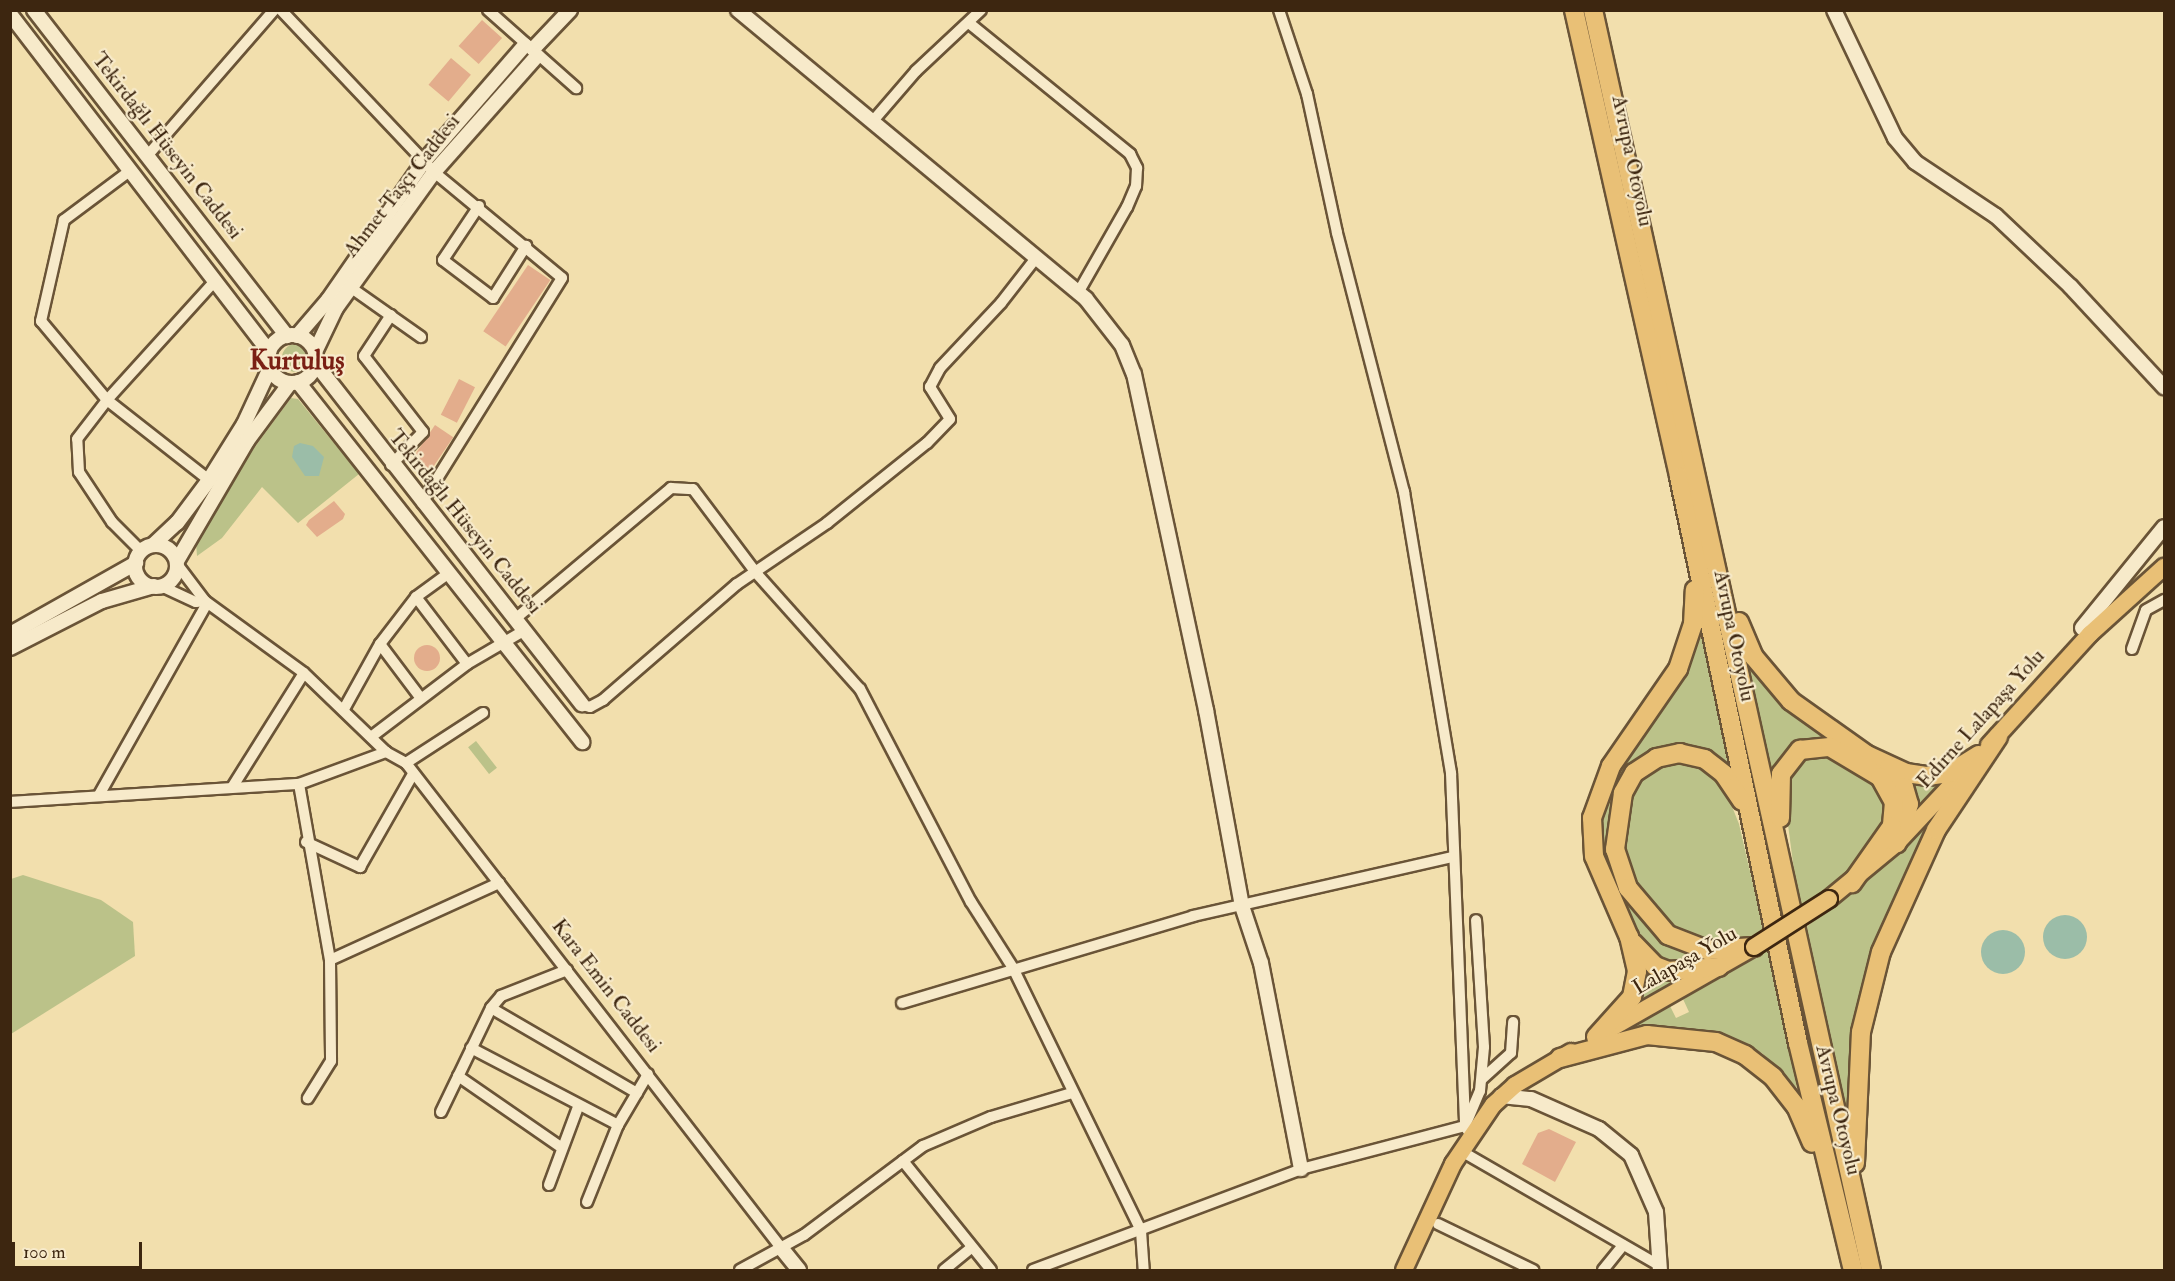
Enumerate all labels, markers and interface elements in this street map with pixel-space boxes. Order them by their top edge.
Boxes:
street label: Tekirdağlı Hüseyin Caddesi [86,48,248,244]
street label: Avrupa Otoyolu [1606,93,1658,229]
street label: Ahmet Taşçı Caddesi [338,110,466,262]
district label: Kurtuluş [249,345,345,377]
street label: Tekirdağlı Hüseyin Caddesi [383,425,547,619]
street label: Avrupa Otoyolu [1708,568,1760,704]
street label: Edirne Lalapaşa Yolu [1912,644,2050,794]
street label: Kara Emin Caddesi [546,914,666,1058]
street label: Lalapaşa Yolu [1629,921,1741,1001]
street label: Avrupa Otoyolu [1810,1042,1866,1178]
scale bar [15,1230,146,1268]
text: 100 m [23,1241,66,1264]

